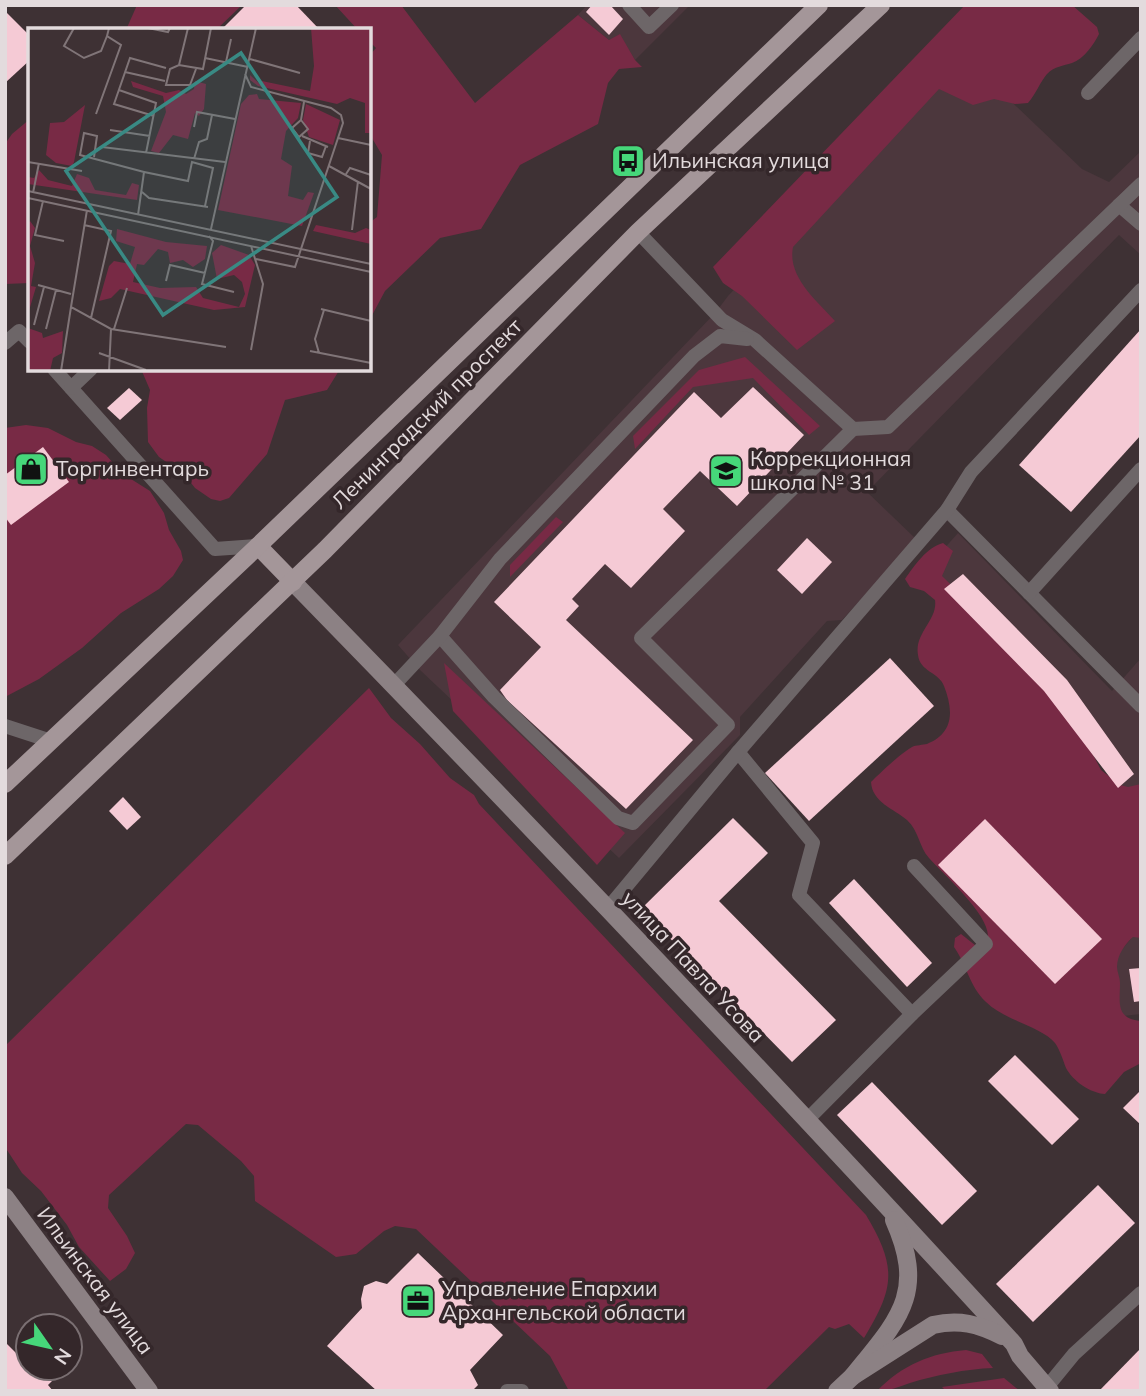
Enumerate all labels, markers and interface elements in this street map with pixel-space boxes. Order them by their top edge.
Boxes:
inset map [28,28,371,371]
bus stop icon: Ильинская улица [609,142,647,180]
place label: Ильинская улица [652,147,830,173]
street label: Ленинградский проспект [326,312,527,514]
place label: Коррекционная школа № 31 [750,445,911,495]
shop icon: Торгинвентарь [12,450,50,488]
school or university icon: Коррекционная школа № 31 [707,452,745,490]
place label: Торгинвентарь [56,455,209,481]
street label: улица Павла Усова [617,885,771,1048]
street label: Ильинская улица [32,1202,160,1359]
place label: Управление Епархии Архангельской области [441,1275,686,1325]
office icon: Управление Епархии Архангельской области [399,1282,437,1320]
north arrow [14,1312,84,1382]
text: N [49,1344,77,1369]

